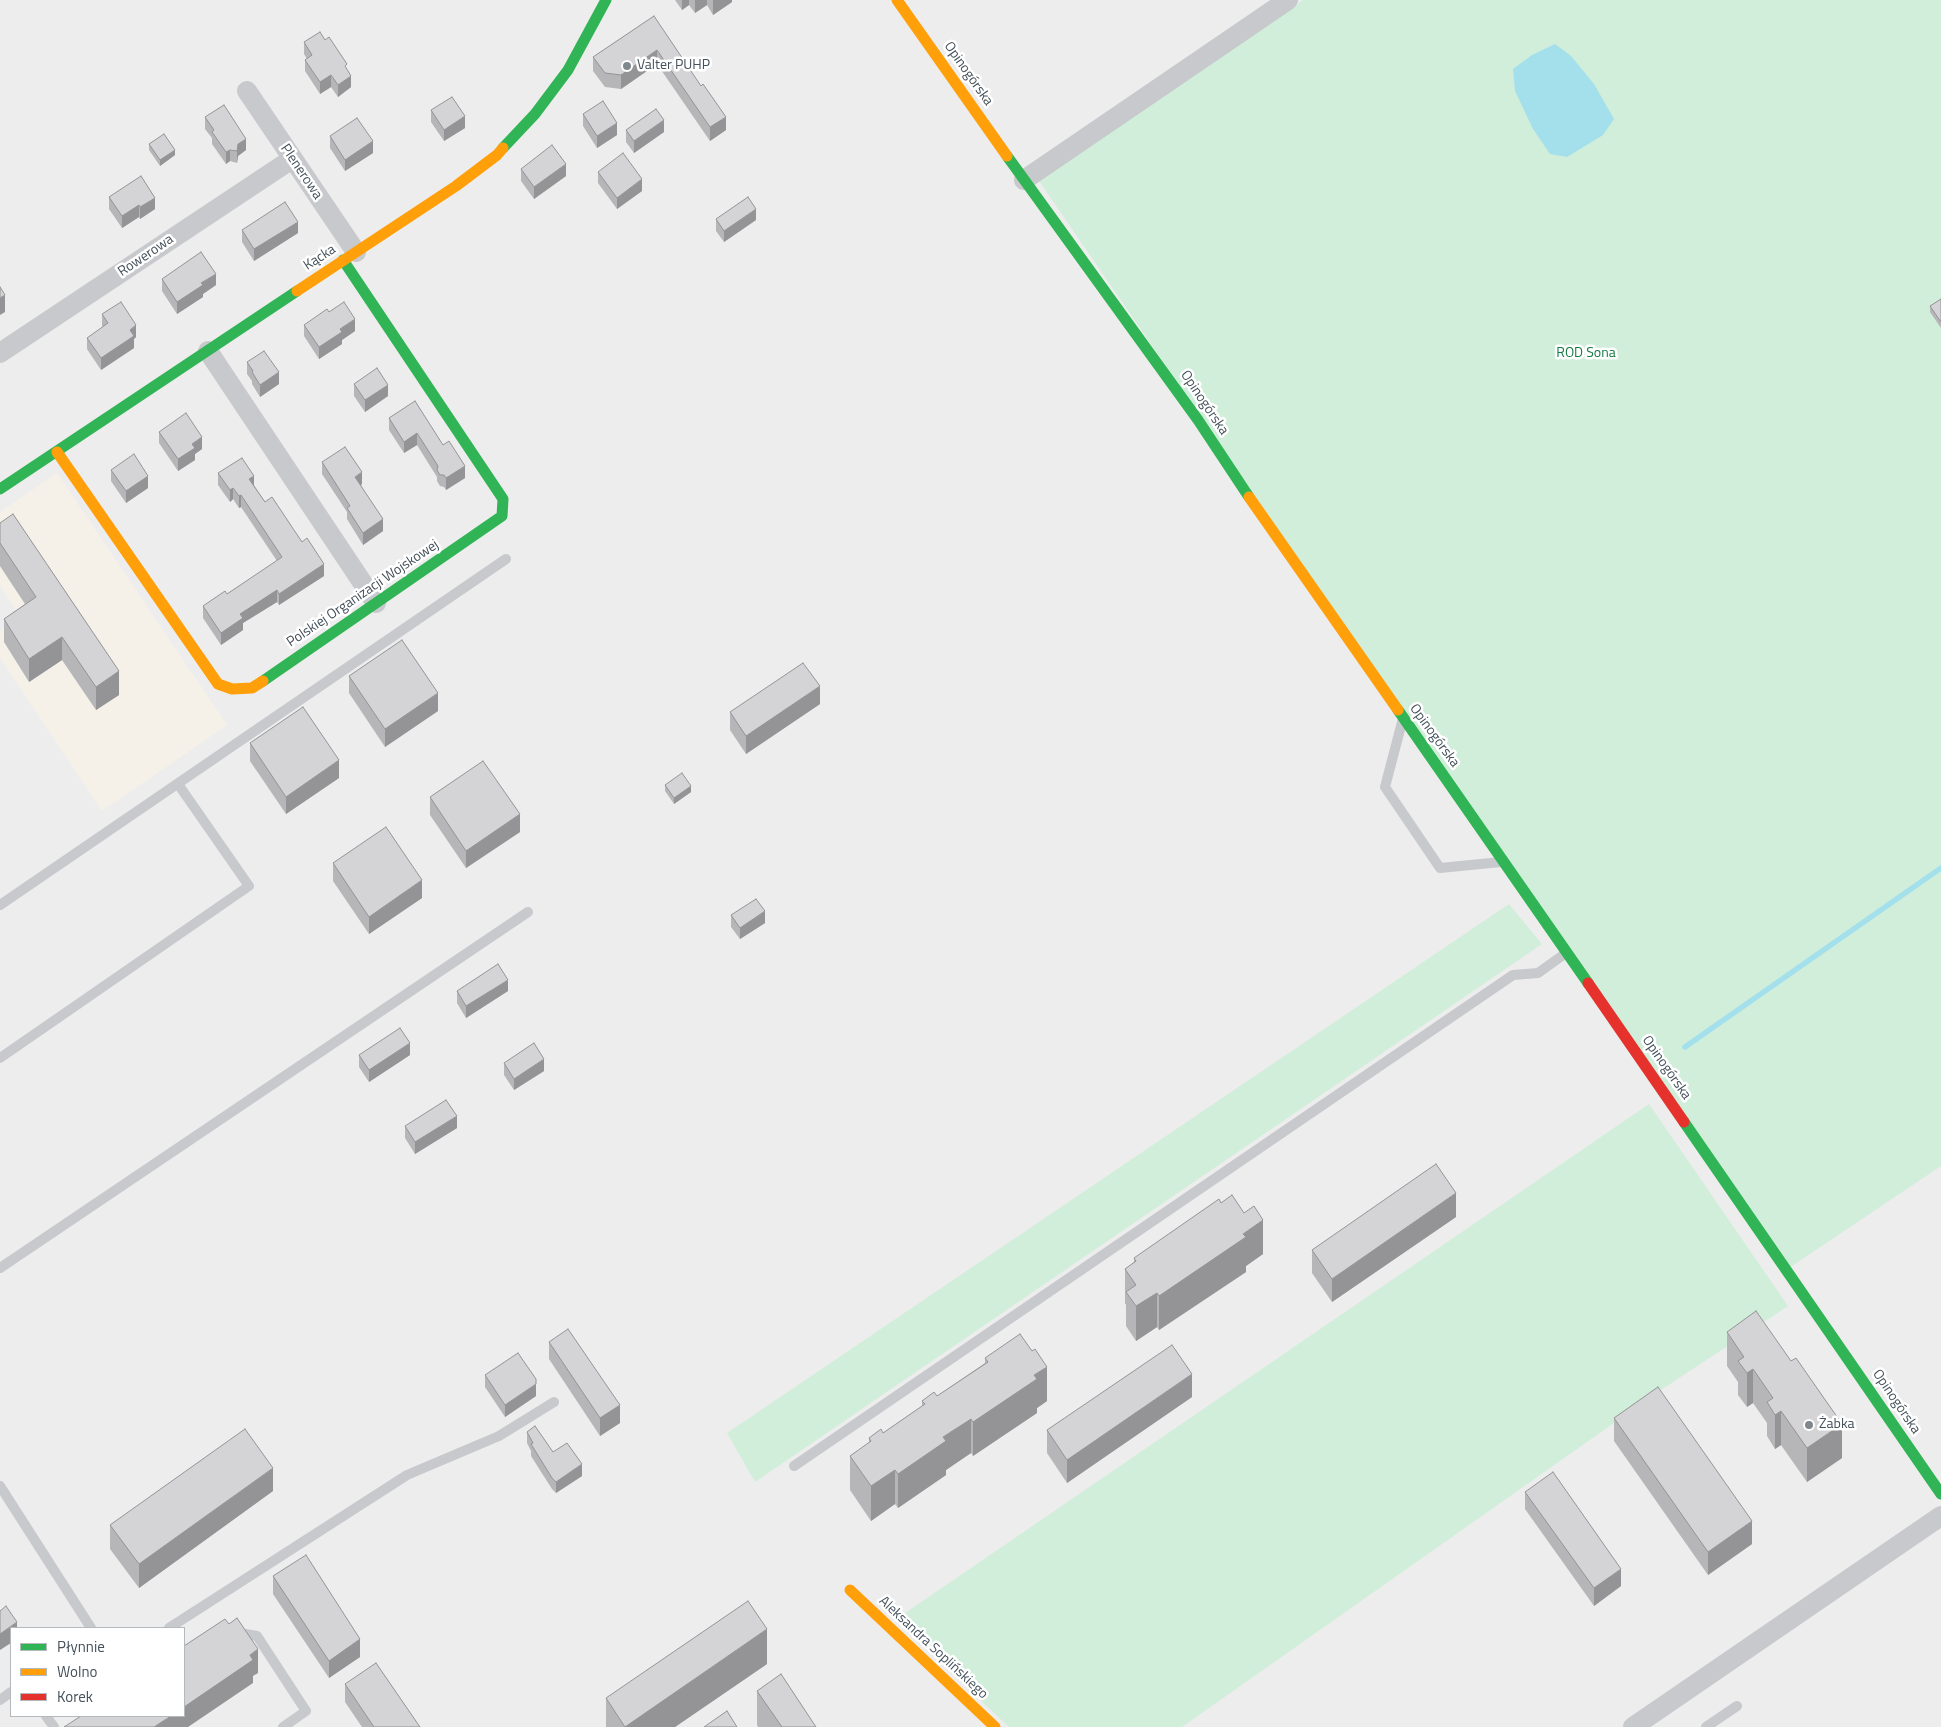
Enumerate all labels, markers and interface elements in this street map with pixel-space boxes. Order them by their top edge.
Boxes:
street label: Opinogórska [940,39,996,109]
place label: Valter PUHP [637,58,710,74]
marker: Valter PUHP [621,60,633,72]
street label: Plenerowa [276,141,326,203]
street label: Rowerowa [115,231,177,281]
street label: Kącka [301,241,339,275]
park label: ROD Sona [1556,346,1616,362]
street label: Opinogórska [1176,368,1232,438]
street label: Polskiej Organizacji Wojskowej [284,537,442,651]
street label: Opinogórska [1405,701,1463,771]
street label: Opinogórska [1638,1033,1694,1103]
street label: Opinogórska [1868,1367,1924,1437]
place label: Żabka [1819,1417,1855,1433]
marker: Żabka [1803,1419,1815,1431]
street label: Aleksandra Soplińskiego [875,1593,991,1703]
legend [10,1627,185,1717]
text: Płynnie [57,1635,105,1658]
text: Wolno [57,1660,97,1683]
text: Korek [57,1685,93,1708]

